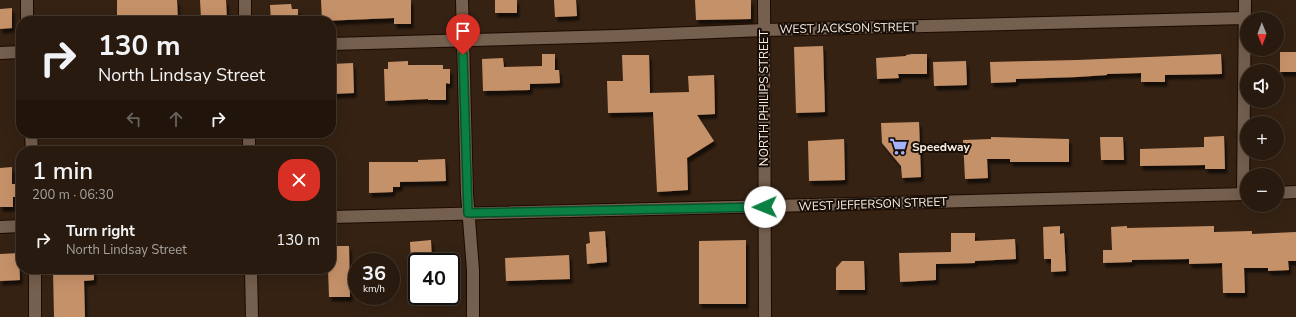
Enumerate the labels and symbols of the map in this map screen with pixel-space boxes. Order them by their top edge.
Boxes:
north arrow [1240,12,1284,56]
pin [446,14,480,55]
street label: WEST JACKSON STREET [779,19,918,37]
street label: NORTH PHILIPS STREET [756,29,772,166]
supermarket icon: Speedway [889,137,909,157]
place label: Speedway [912,139,971,155]
position arrow [744,186,786,228]
street label: WEST JEFFERSON STREET [798,193,948,215]
speed limit sign: 40 [408,253,460,305]

